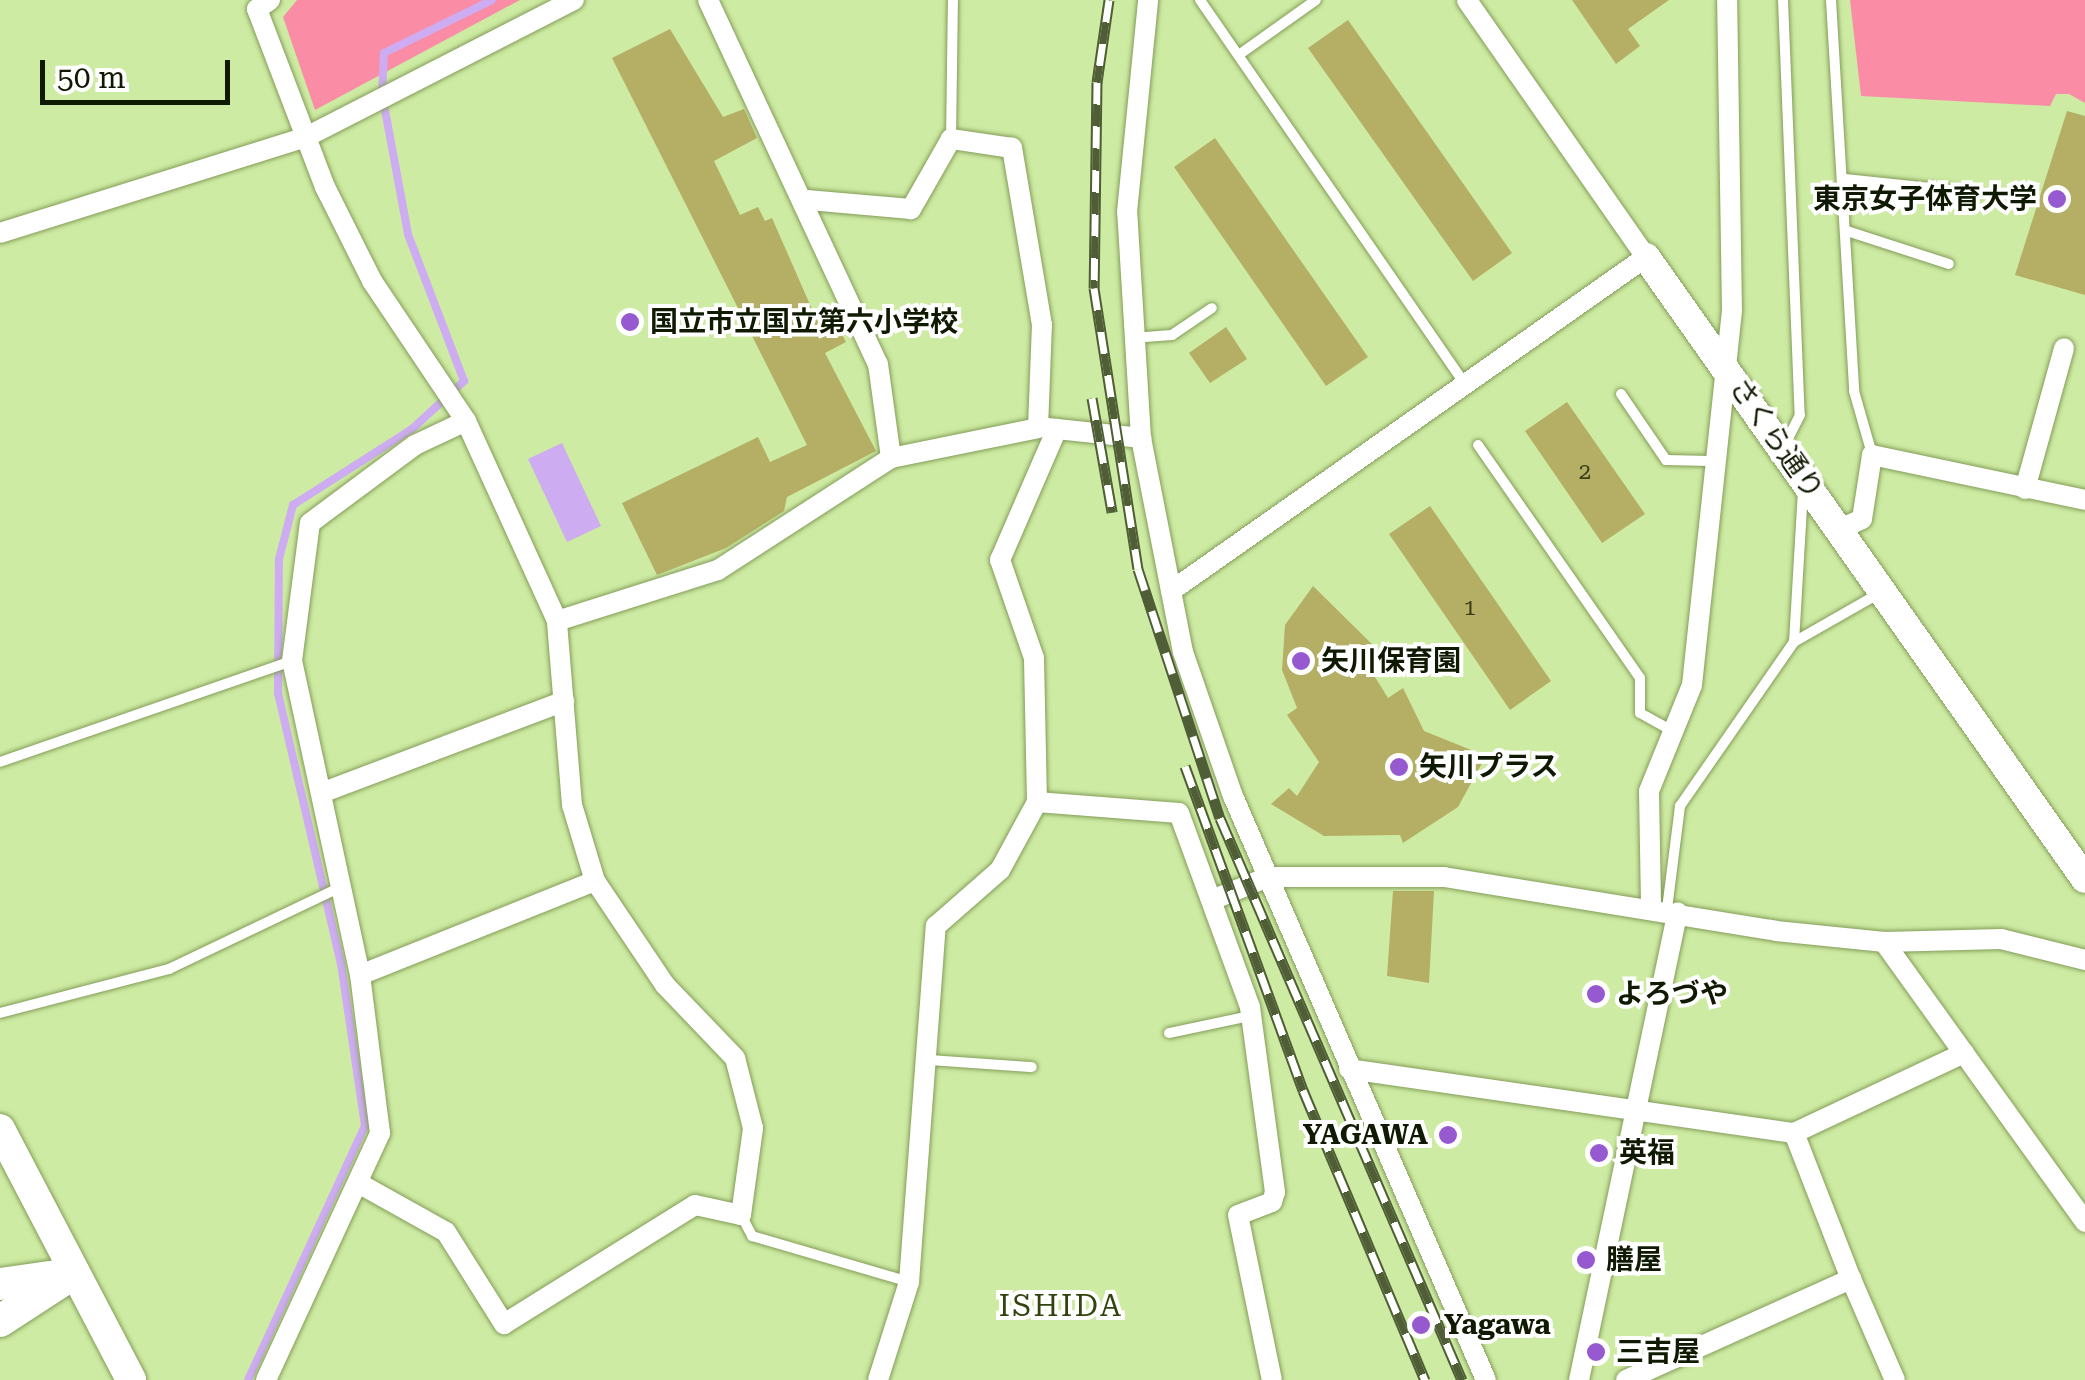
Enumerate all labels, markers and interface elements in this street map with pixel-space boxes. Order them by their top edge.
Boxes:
scale bar [45,40,235,102]
text: 50 m [57,60,126,95]
place label: 東京女子体育大学 [1813,182,2037,216]
marker: 東京女子体育大学 [2046,188,2068,210]
place label: 国立市立国立第六小学校 [650,305,958,339]
marker: 国立市立国立第六小学校 [619,311,641,333]
street label: さくら通り [1722,372,1830,506]
house number: 2 [1579,459,1591,485]
house number: 1 [1464,595,1476,621]
place label: 矢川保育園 [1321,644,1461,678]
marker: 矢川保育園 [1290,650,1312,672]
place label: 矢川プラス [1419,750,1559,784]
marker: 矢川プラス [1388,756,1410,778]
place label: よろづや [1616,977,1728,1011]
marker: よろづや [1585,983,1607,1005]
place label: YAGAWA [1303,1118,1428,1152]
marker: YAGAWA [1437,1124,1459,1146]
place label: 英福 [1619,1136,1675,1170]
marker: 英福 [1588,1142,1610,1164]
place label: 膳屋 [1606,1243,1662,1277]
marker: 膳屋 [1575,1249,1597,1271]
district label: ISHIDA [999,1288,1123,1324]
place label: Yagawa [1444,1308,1551,1342]
marker: Yagawa [1408,1312,1434,1338]
place label: 三吉屋 [1616,1335,1700,1369]
marker: 三吉屋 [1585,1341,1607,1363]

